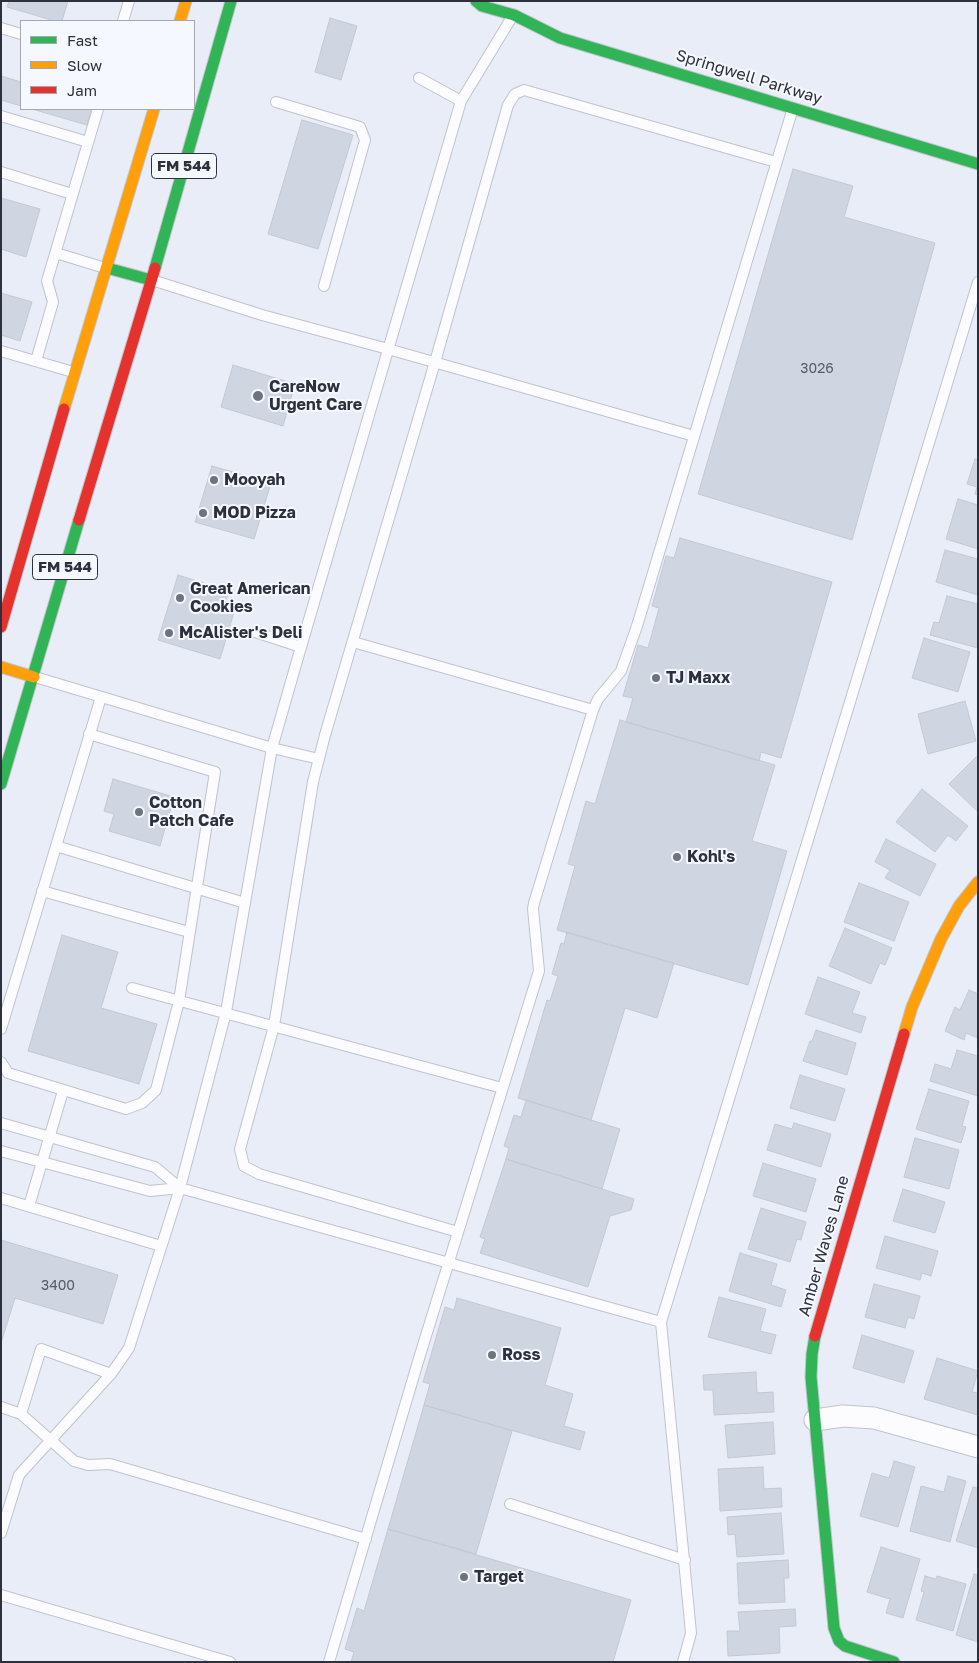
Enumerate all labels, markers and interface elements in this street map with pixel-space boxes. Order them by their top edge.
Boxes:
legend [20,20,195,110]
text: Fast [67,31,98,49]
street label: Springwell Parkway [674,46,824,108]
text: Slow [67,56,102,74]
text: Jam [67,81,97,99]
road number: FM 544 [152,154,216,178]
house number: 3026 [800,361,834,377]
place label: CareNow Urgent Care [269,377,362,415]
marker: CareNow Urgent Care [251,389,265,403]
place label: Mooyah [224,470,285,490]
marker: Mooyah [208,474,220,486]
place label: MOD Pizza [213,503,296,523]
marker: MOD Pizza [197,507,209,519]
road number: FM 544 [32,554,98,580]
place label: Great American Cookies [190,579,310,617]
marker: Great American Cookies [174,592,186,604]
place label: McAlister's Deli [179,623,302,643]
marker: McAlister's Deli [163,627,175,639]
place label: TJ Maxx [666,668,730,688]
marker: TJ Maxx [650,672,662,684]
place label: Cotton Patch Cafe [149,793,234,831]
marker: Cotton Patch Cafe [133,806,145,818]
place label: Kohl's [687,847,735,867]
marker: Kohl's [671,851,683,863]
street label: Amber Waves Lane [795,1173,853,1319]
house number: 3400 [41,1278,75,1294]
place label: Ross [502,1345,540,1365]
marker: Ross [486,1349,498,1361]
place label: Target [474,1567,524,1587]
marker: Target [458,1571,470,1583]

